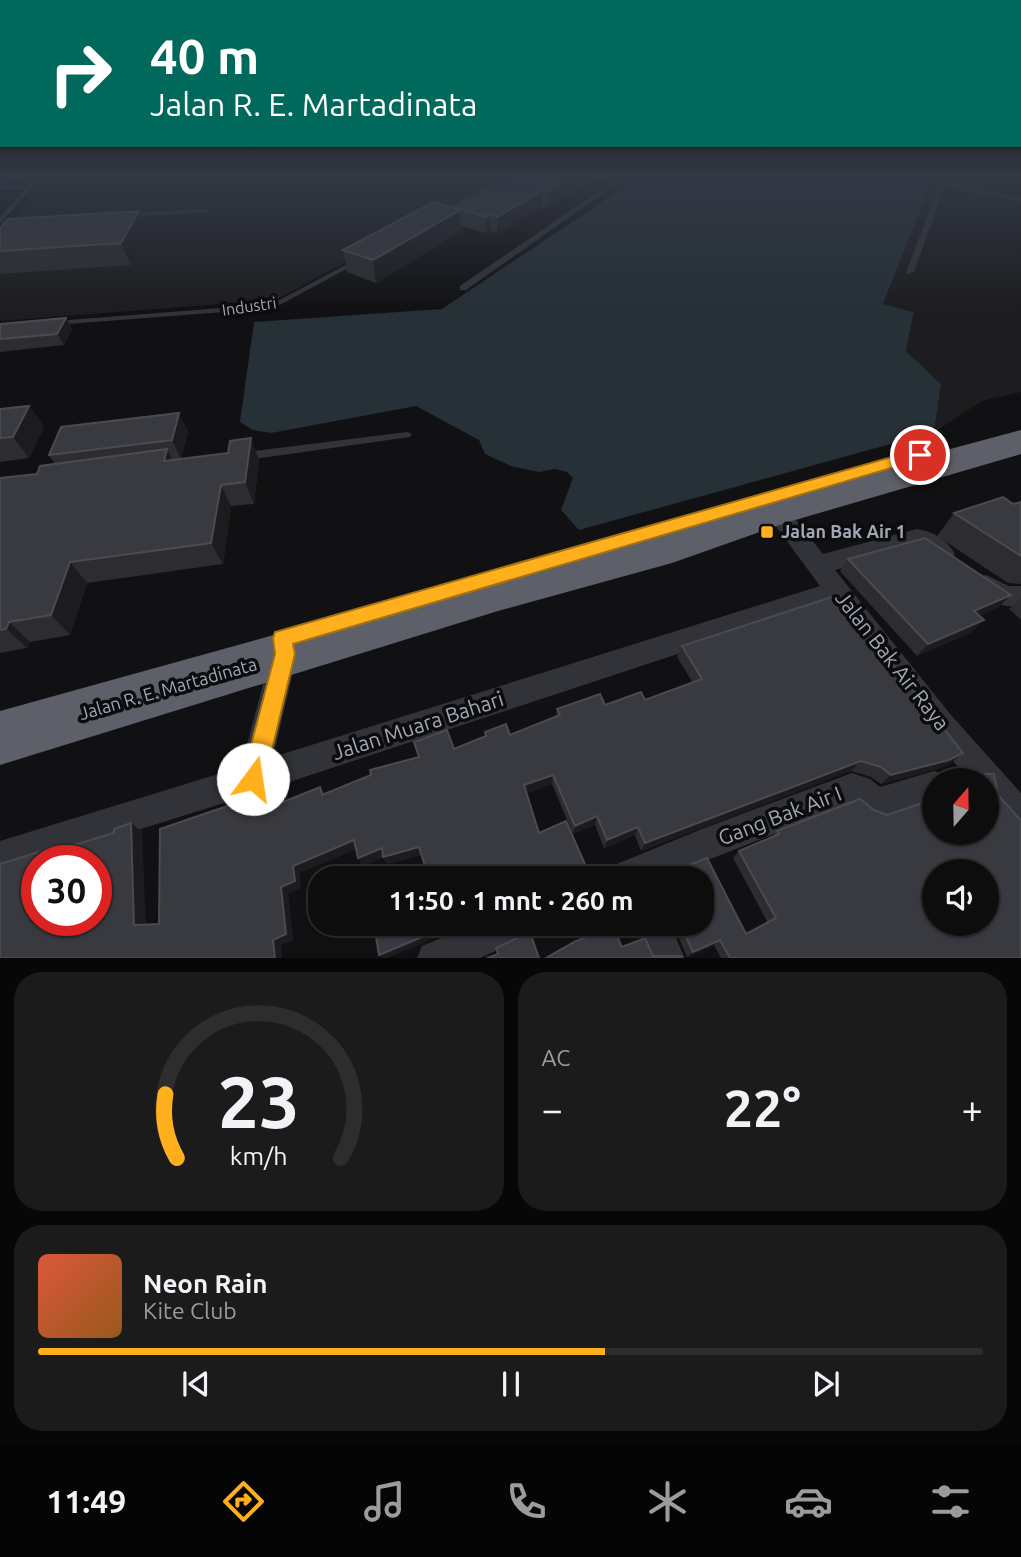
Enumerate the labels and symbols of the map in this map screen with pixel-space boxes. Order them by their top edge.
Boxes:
street label: Industri [221,293,277,319]
pin [890,425,950,485]
place label: Jalan Bak Air 1 [781,521,906,541]
marker: Jalan Bak Air 1 [759,524,775,540]
street label: Jalan Bak Air Raya [831,586,955,735]
street label: Jalan R. E. Martadinata [76,653,259,723]
street label: Jalan Muara Bahari [329,686,506,764]
position arrow [216,742,290,816]
north arrow [922,768,999,845]
street label: Gang Bak Air I [715,781,845,850]
speed limit sign: 30 [21,845,112,936]

